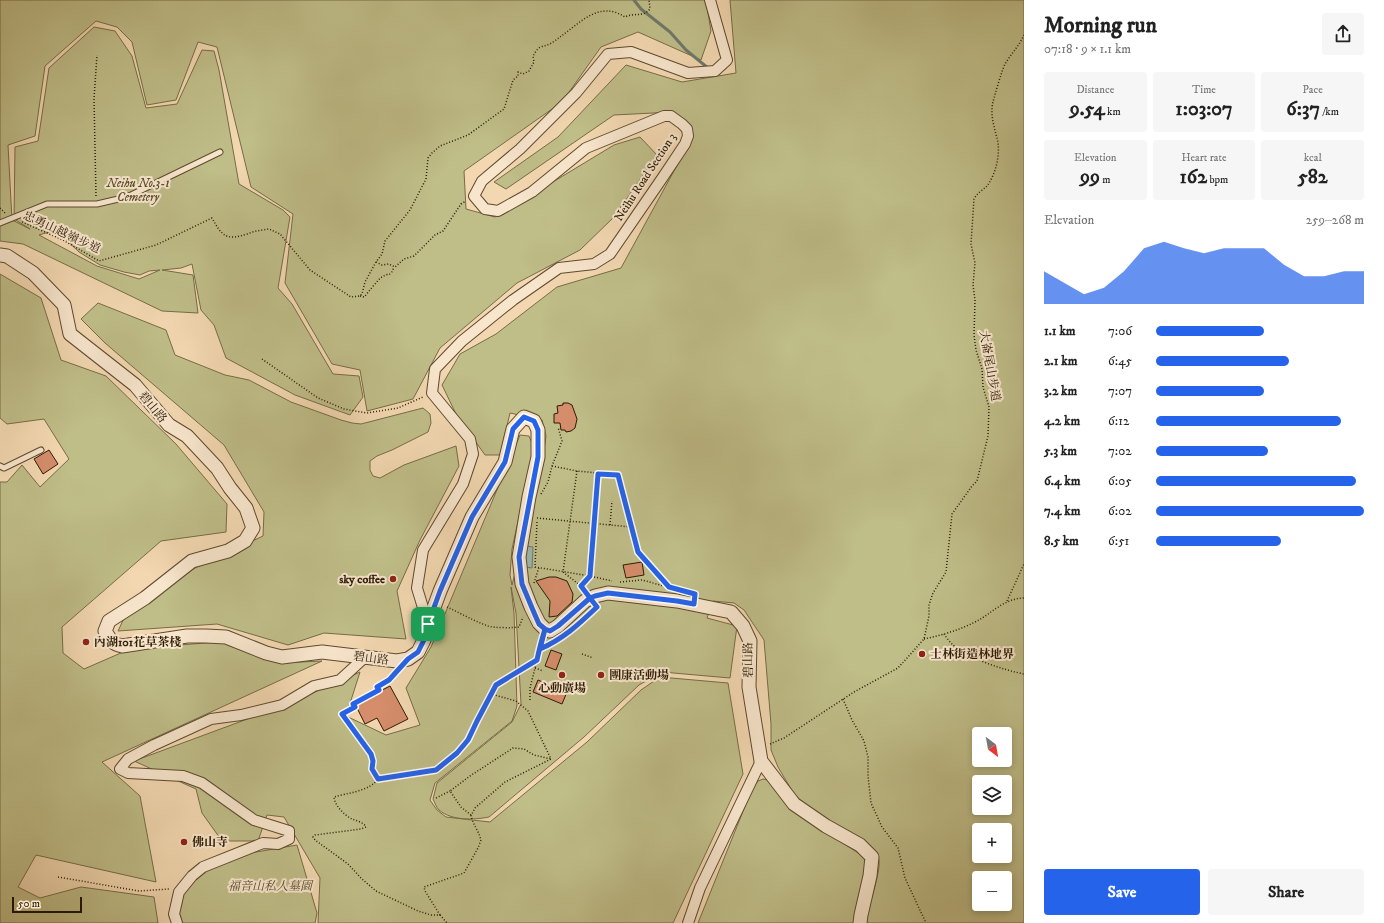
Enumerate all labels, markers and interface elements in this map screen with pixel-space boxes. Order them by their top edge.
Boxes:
text: Morning run [1044,12,1157,39]
button: share [1322,13,1364,55]
text: 07:18 · 9 × 1.1 km [1044,41,1131,57]
text: Distance [1076,83,1114,97]
text: Time [1192,83,1216,97]
text: Pace [1302,83,1323,97]
text: 9.54 [1070,97,1105,122]
text: 1:03:07 [1175,97,1233,122]
text: 6:37 [1286,97,1320,122]
text: km [1105,105,1121,119]
text: /km [1320,105,1339,119]
street label: Neihu Road Section 3 [611,130,680,224]
text: Elevation [1074,151,1117,165]
text: Heart rate [1181,151,1227,165]
text: kcal [1304,151,1322,165]
text: 99 [1080,165,1100,190]
text: 162 [1180,165,1207,190]
text: 582 [1298,165,1328,190]
text: m [1100,173,1111,187]
text: bpm [1207,173,1228,187]
park label: Neihu No.3-1 Cemetery [106,176,169,205]
street label: 忠勇山越嶺步道 [21,208,103,257]
text: Elevation [1044,212,1094,228]
text: 259–268 m [1306,212,1364,228]
text: 1.1 km [1044,323,1076,339]
text: 7:06 [1108,323,1132,339]
street label: 大崙尾山步道 [976,329,1003,403]
text: 2.1 km [1044,353,1077,369]
text: 6:45 [1108,353,1132,369]
text: 3.2 km [1044,383,1077,399]
text: 7:07 [1108,383,1132,399]
street label: 碧山路 [135,389,170,426]
text: 4.2 km [1044,413,1080,429]
text: 6:12 [1108,413,1129,429]
text: 5.3 km [1044,443,1077,459]
text: 7:02 [1108,443,1132,459]
text: 6.4 km [1044,473,1080,489]
text: 6:05 [1108,473,1132,489]
text: 7.4 km [1044,503,1080,519]
text: 6:02 [1108,503,1132,519]
text: 8.5 km [1044,533,1079,549]
text: 6:51 [1108,533,1129,549]
place label: sky coffee [339,572,385,587]
marker: sky coffee [388,574,398,584]
pin [411,607,445,641]
icon: arrive [417,613,439,635]
place label: 內湖101花草茶棧 [94,635,181,650]
marker: 內湖101花草茶棧 [81,637,91,647]
street label: 碧山路 [741,642,756,678]
place label: 士林街造林地界 [930,647,1014,662]
street label: 碧山路 [352,649,390,668]
marker: 士林街造林地界 [917,649,927,659]
place label: 團康活動場 [609,668,669,683]
marker: 心動廣場 [557,670,567,680]
marker: 團康活動場 [596,670,606,680]
place label: 心動廣場 [538,681,586,696]
north arrow [972,727,1012,767]
map controls [972,727,1012,911]
button: layers [972,775,1012,815]
button: + [972,823,1012,863]
place label: 佛山寺 [192,835,228,850]
marker: 佛山寺 [179,837,189,847]
button: Save [1044,869,1200,915]
button: Share [1208,869,1364,915]
button: − [972,871,1012,911]
park label: 福音山私人墓園 [228,879,314,894]
scale bar [12,895,82,914]
text: 50 m [18,897,40,911]

